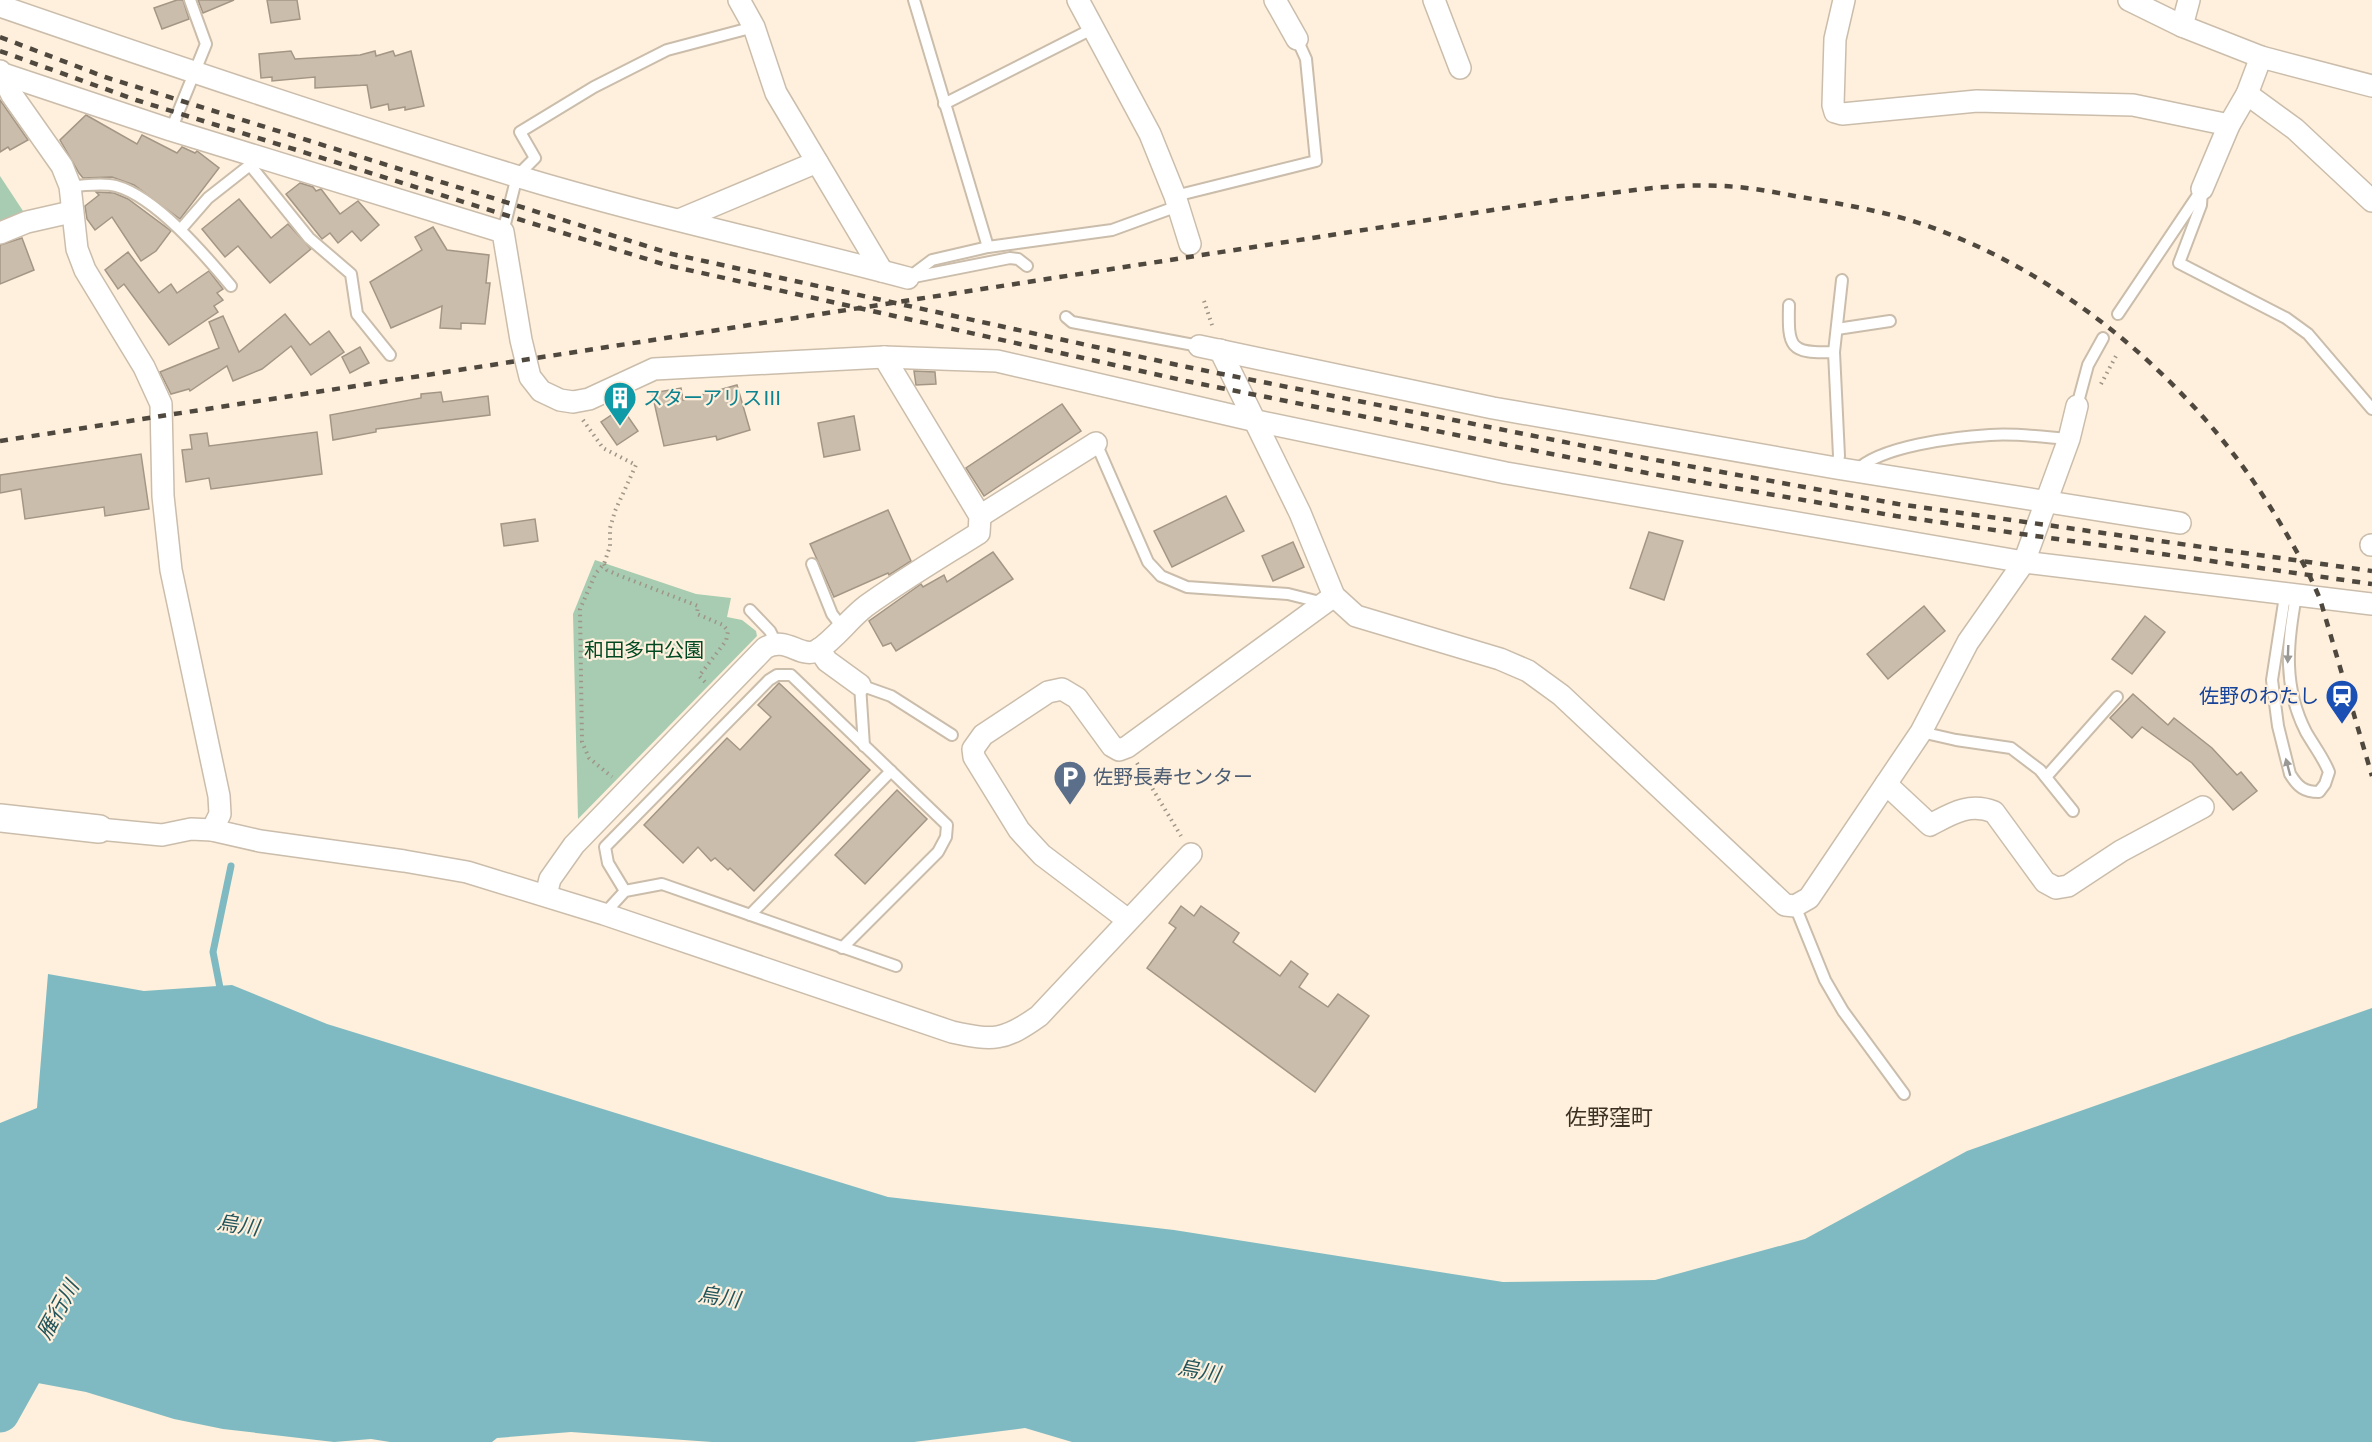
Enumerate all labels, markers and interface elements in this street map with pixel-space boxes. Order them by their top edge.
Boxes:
building icon: スターアリスⅢ [602,380,638,427]
place label: スターアリスⅢ [643,384,782,411]
park label: 和田多中公園 [584,636,704,663]
one-way arrow [2283,644,2292,663]
station icon: 佐野のわたし [2324,678,2360,725]
place label: 佐野のわたし [2199,682,2319,709]
one-way arrow [2283,757,2293,776]
parking icon: 佐野長寿センター [1052,759,1088,806]
place label: 佐野長寿センター [1093,763,1253,790]
district label: 佐野窪町 [1565,1102,1653,1132]
water label: 烏川 [215,1207,263,1241]
water label: 雁行川 [30,1273,86,1344]
water label: 烏川 [696,1279,744,1313]
water label: 烏川 [1176,1352,1224,1388]

